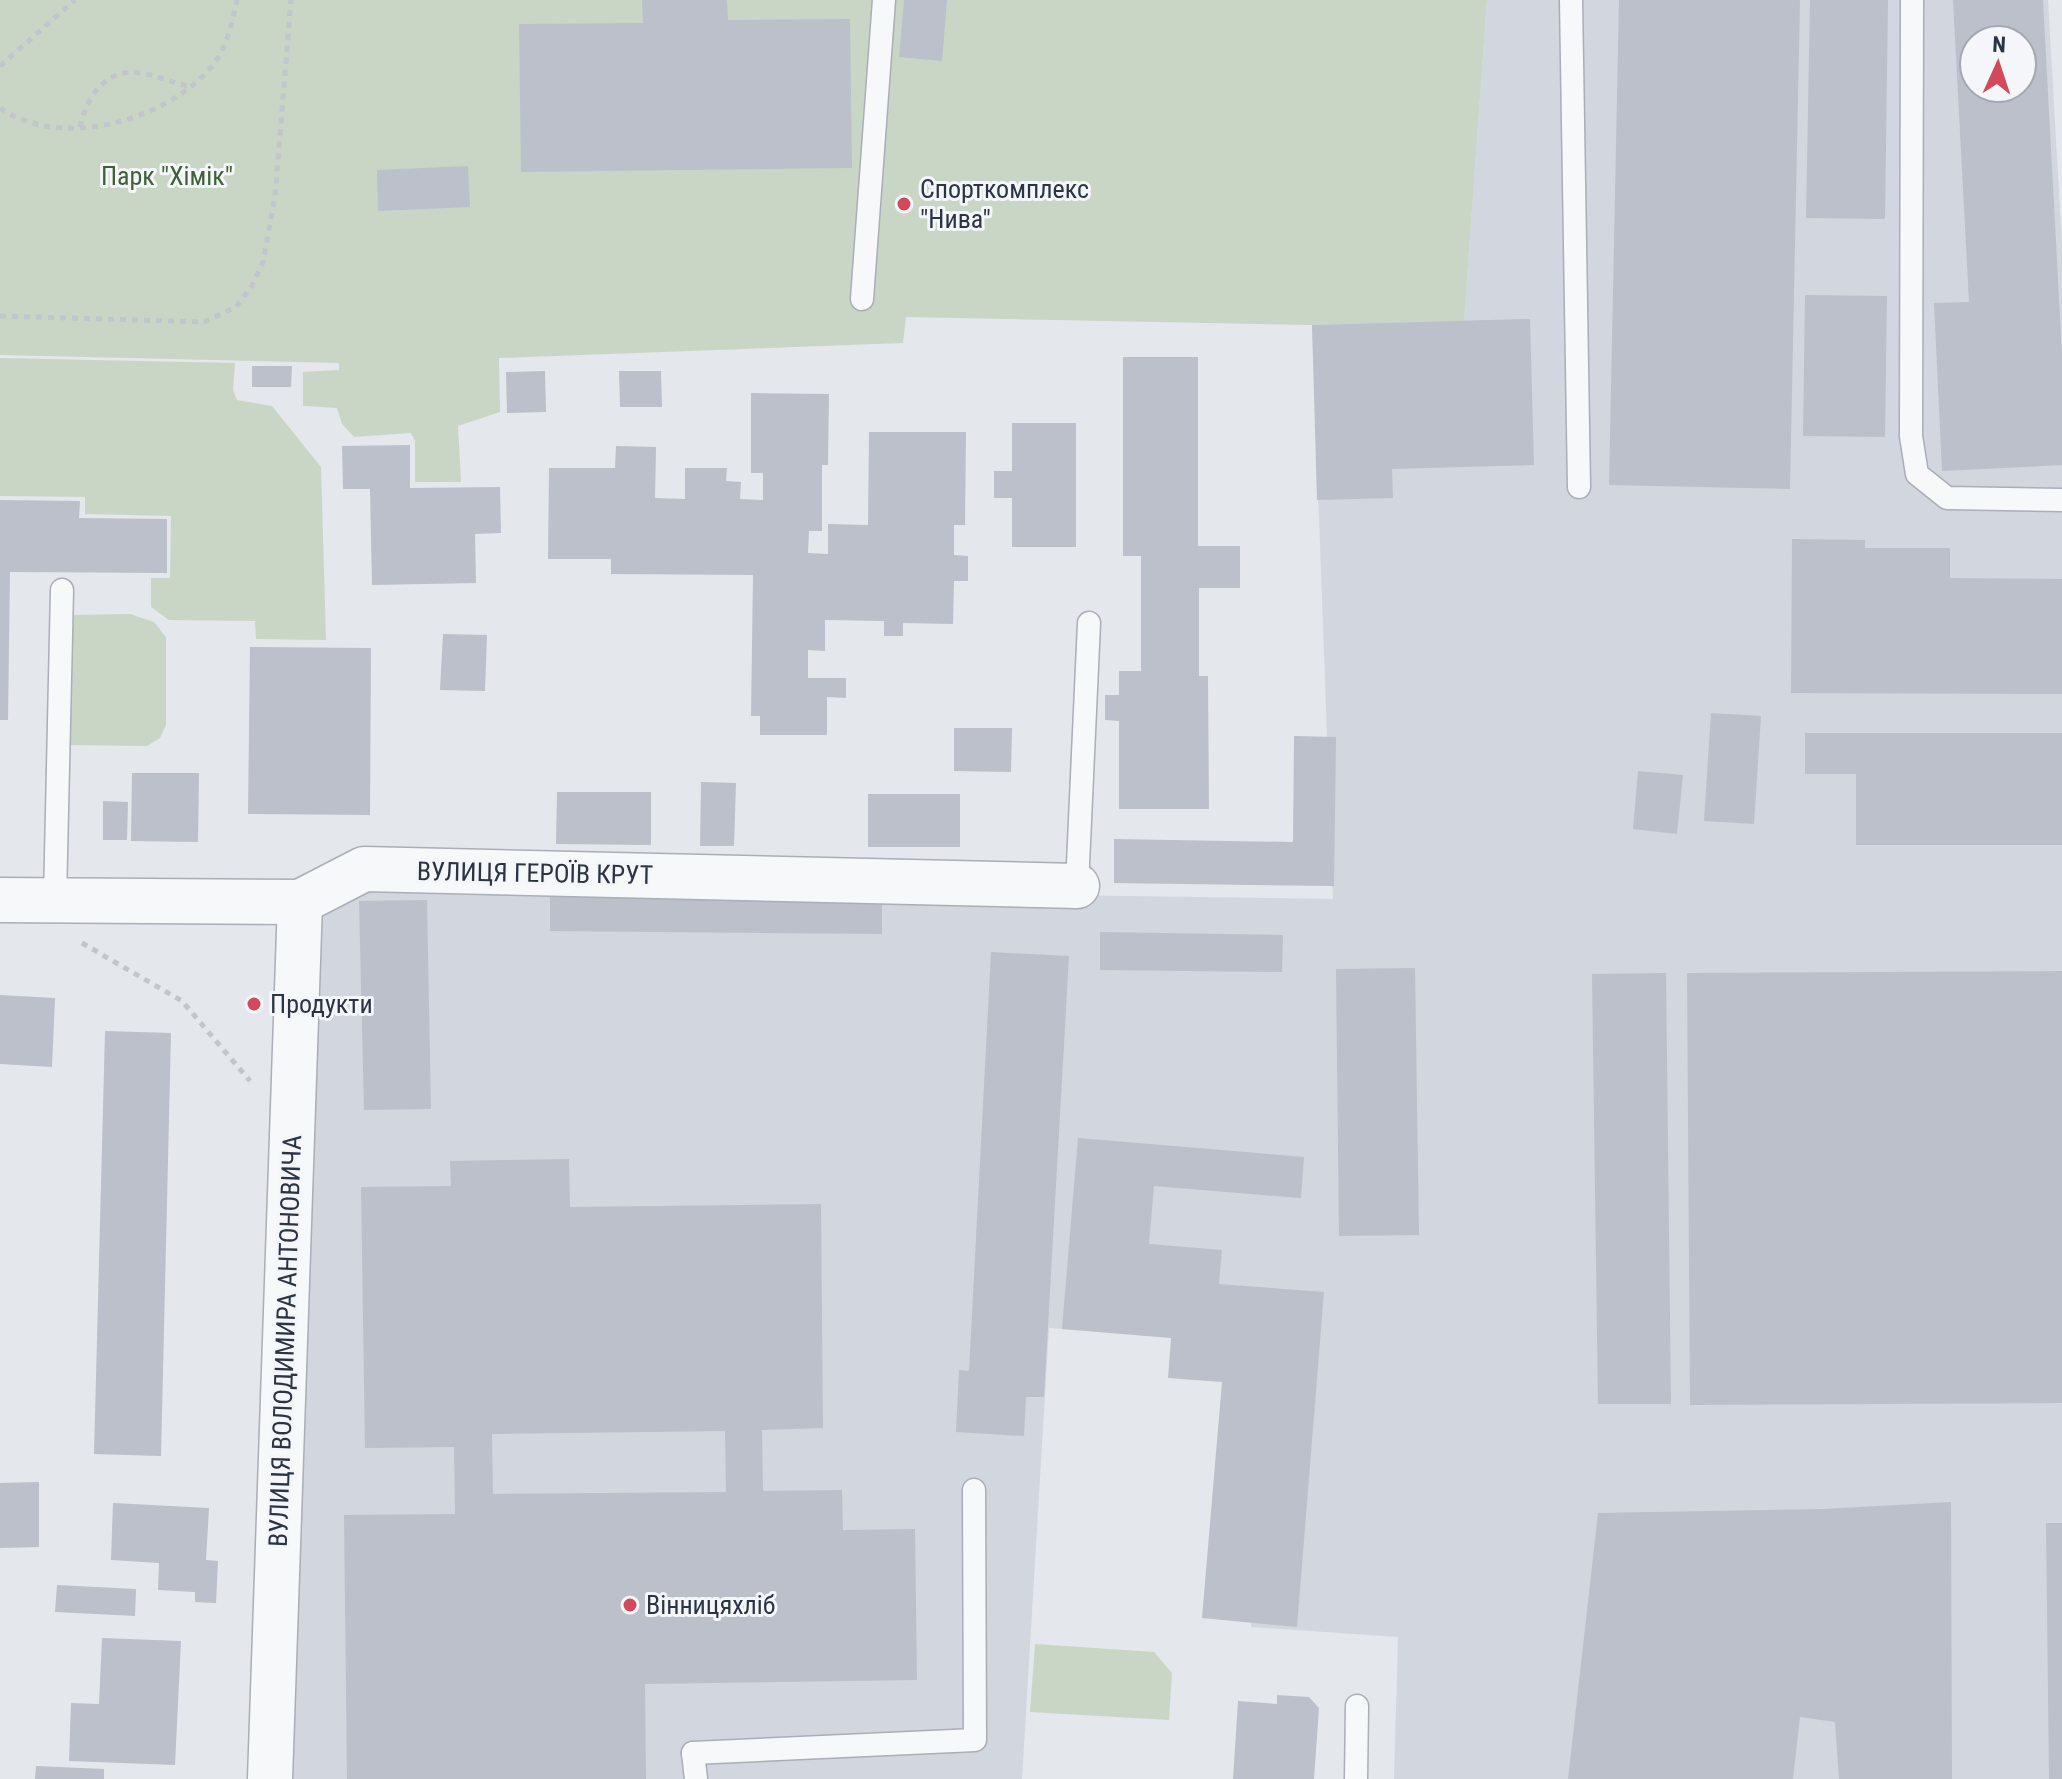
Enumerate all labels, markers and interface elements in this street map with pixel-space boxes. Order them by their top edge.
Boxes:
north arrow [1958,24,2038,104]
text: N [1992,32,2006,57]
park label: Парк "Хімік" [101,161,233,191]
place label: Спорткомплекс "Нива" [920,174,1089,234]
marker: Спорткомплекс "Нива" [895,195,913,213]
street label: ВУЛИЦЯ ГЕРОЇВ КРУТ [417,856,653,890]
place label: Продукти [270,989,373,1019]
marker: Продукти [245,995,263,1013]
street label: ВУЛИЦЯ ВОЛОДИМИРА АНТОНОВИЧА [263,1134,307,1548]
place label: Вінницяхліб [646,1590,775,1620]
marker: Вінницяхліб [621,1596,639,1614]

